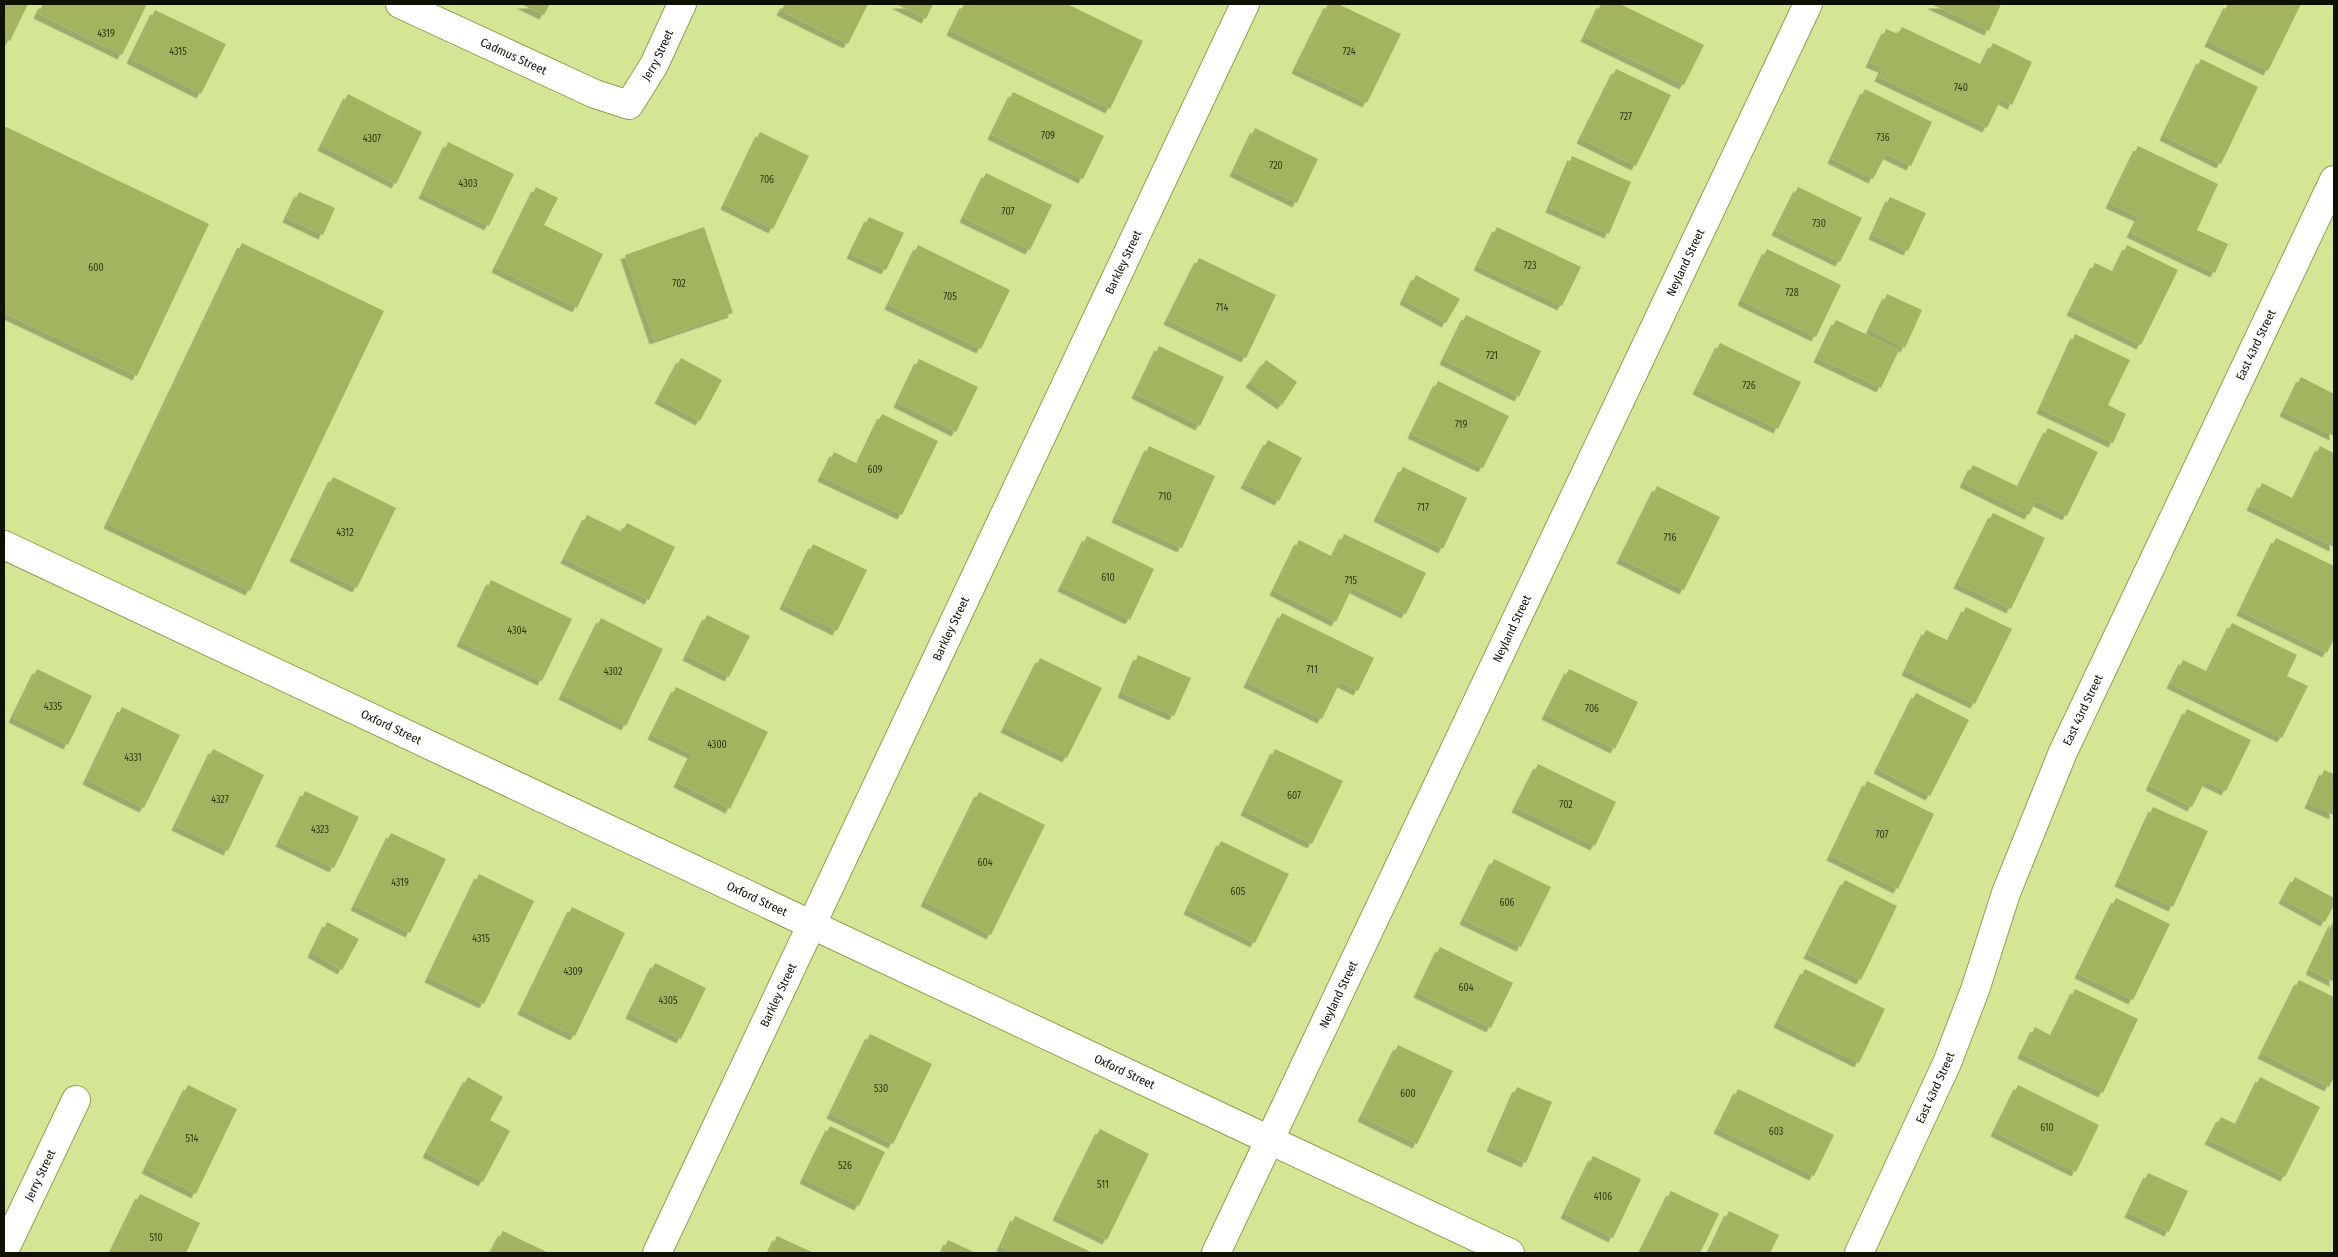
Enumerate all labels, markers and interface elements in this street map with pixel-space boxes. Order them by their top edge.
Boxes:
street label: Jerry Street [639,27,676,83]
house number: 4319 [97,28,115,40]
street label: Cadmus Street [478,35,549,78]
house number: 4315 [169,46,187,58]
house number: 724 [1343,46,1356,58]
house number: 740 [1954,82,1968,94]
house number: 727 [1620,111,1632,123]
house number: 709 [1041,130,1055,142]
house number: 736 [1876,132,1890,144]
house number: 4307 [363,133,381,145]
house number: 720 [1269,160,1283,172]
house number: 706 [760,174,774,186]
house number: 4303 [459,178,478,190]
house number: 707 [1001,206,1015,218]
house number: 730 [1812,218,1826,230]
street label: Neyland Street [1664,227,1707,298]
street label: Barkley Street [1102,228,1144,296]
house number: 723 [1524,260,1537,272]
house number: 600 [88,262,104,274]
house number: 702 [672,278,686,290]
house number: 728 [1785,287,1799,299]
house number: 705 [943,291,957,303]
house number: 714 [1216,302,1228,314]
street label: East 43rd Street [2233,307,2279,383]
house number: 721 [1486,350,1498,362]
house number: 726 [1742,380,1756,392]
house number: 719 [1455,419,1467,431]
house number: 609 [868,464,883,476]
house number: 710 [1158,491,1172,503]
house number: 717 [1417,502,1429,514]
house number: 4312 [336,527,354,539]
house number: 716 [1664,532,1676,544]
house number: 610 [1101,572,1115,584]
house number: 715 [1345,575,1358,587]
street label: Neyland Street [1490,593,1534,664]
street label: Barkley Street [930,594,972,663]
house number: 4304 [507,625,527,637]
house number: 711 [1306,664,1318,676]
house number: 4302 [604,666,623,678]
street label: East 43rd Street [2060,672,2106,748]
house number: 4335 [44,701,63,713]
house number: 706 [1585,703,1599,715]
street label: Oxford Street [359,707,424,747]
house number: 4300 [707,739,727,751]
house number: 4331 [124,752,142,764]
house number: 607 [1287,790,1301,802]
house number: 4327 [211,794,229,806]
house number: 702 [1559,799,1573,811]
house number: 4323 [311,824,330,836]
house number: 707 [1875,829,1889,841]
house number: 604 [977,857,993,869]
house number: 4319 [391,877,409,889]
street label: Oxford Street [724,879,790,919]
house number: 605 [1231,886,1246,898]
house number: 606 [1499,897,1515,909]
house number: 4315 [472,933,490,945]
street label: Neyland Street [1317,959,1360,1030]
street label: Barkley Street [757,961,799,1029]
house number: 4309 [563,966,583,978]
house number: 604 [1458,982,1474,994]
house number: 4305 [658,995,678,1007]
street label: East 43rd Street [1913,1050,1958,1126]
street label: Oxford Street [1092,1051,1157,1092]
house number: 530 [874,1083,888,1095]
house number: 600 [1400,1088,1416,1100]
house number: 610 [2040,1122,2054,1134]
house number: 603 [1769,1126,1784,1138]
house number: 514 [186,1133,199,1145]
street label: Jerry Street [22,1147,58,1203]
house number: 526 [838,1160,852,1172]
house number: 511 [1097,1179,1109,1191]
house number: 4106 [1594,1191,1612,1203]
house number: 510 [149,1232,163,1244]

